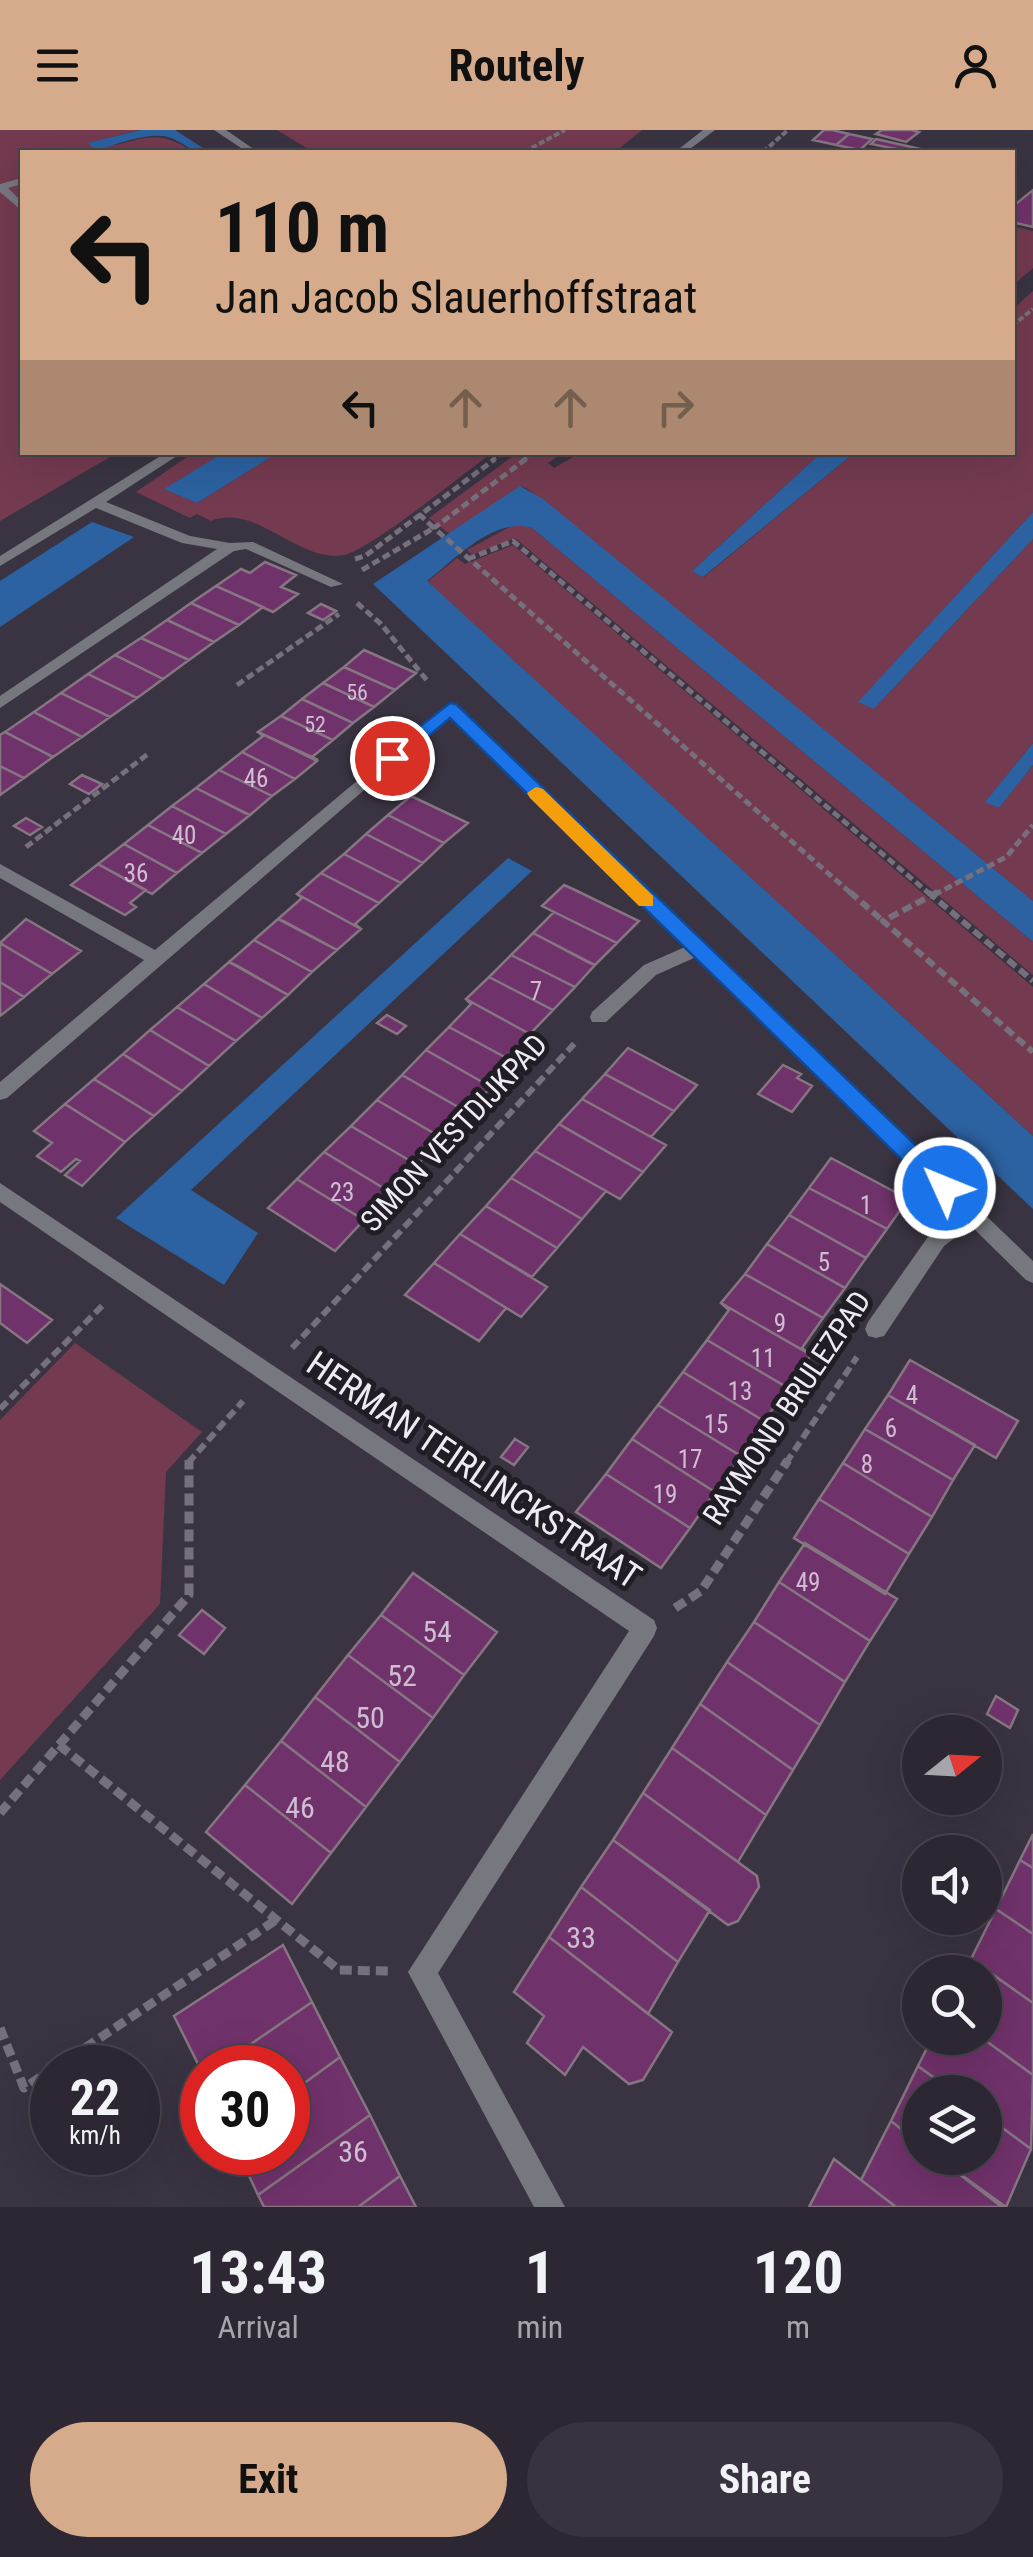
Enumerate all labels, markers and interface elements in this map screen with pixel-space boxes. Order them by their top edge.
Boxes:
icon: menu [30,38,85,93]
icon: person [948,38,1003,93]
text: Routely [448,39,585,92]
text: 110 m [215,187,389,269]
icon: left [50,190,180,320]
text: Jan Jacob Slauerhoffstraat [215,271,697,324]
icon: left [333,380,388,435]
icon: ahead [438,380,493,435]
icon: ahead [543,380,598,435]
icon: right [648,380,703,435]
house number: 56 [346,680,368,705]
house number: 52 [304,712,326,737]
pin [350,716,435,801]
icon: arrive [365,731,420,786]
house number: 46 [244,764,268,793]
house number: 40 [172,821,196,850]
house number: 36 [124,859,148,888]
house number: 7 [530,977,542,1006]
street label: SIMON VESTDIJKPAD [353,1027,554,1238]
position arrow [893,1136,997,1240]
house number: 23 [330,1178,354,1207]
house number: 1 [860,1191,872,1220]
house number: 5 [818,1248,830,1277]
street label: RAYMOND BRULEZPAD [695,1284,878,1531]
house number: 9 [774,1309,786,1338]
street label: HERMAN TEIRLINCKSTRAAT [299,1343,648,1598]
house number: 11 [751,1344,775,1373]
house number: 13 [728,1377,752,1406]
house number: 4 [906,1381,918,1410]
house number: 15 [704,1410,728,1439]
house number: 6 [885,1414,897,1443]
house number: 17 [678,1445,702,1474]
house number: 8 [861,1450,873,1479]
house number: 19 [653,1480,677,1509]
house number: 49 [796,1568,820,1597]
house number: 54 [422,1614,452,1649]
house number: 52 [387,1658,417,1693]
house number: 50 [355,1700,385,1735]
north arrow [902,1715,1002,1815]
map controls [902,1715,1002,2175]
house number: 48 [320,1744,350,1779]
house number: 46 [285,1790,315,1825]
button: sound [902,1835,1002,1935]
house number: 33 [566,1920,596,1955]
button: search [902,1955,1002,2055]
speed limit sign: 30 [180,2045,310,2175]
text: 22 [70,2069,120,2127]
button: layers [902,2075,1002,2175]
text: km/h [69,2121,121,2150]
house number: 36 [338,2134,368,2169]
text: 13:43 [189,2237,327,2308]
text: 1 [525,2237,555,2308]
text: 120 [753,2237,844,2308]
text: Arrival [217,2308,299,2346]
text: min [516,2308,563,2346]
text: m [786,2308,810,2346]
button: Exit [30,2422,507,2537]
button: Share [527,2422,1003,2537]

